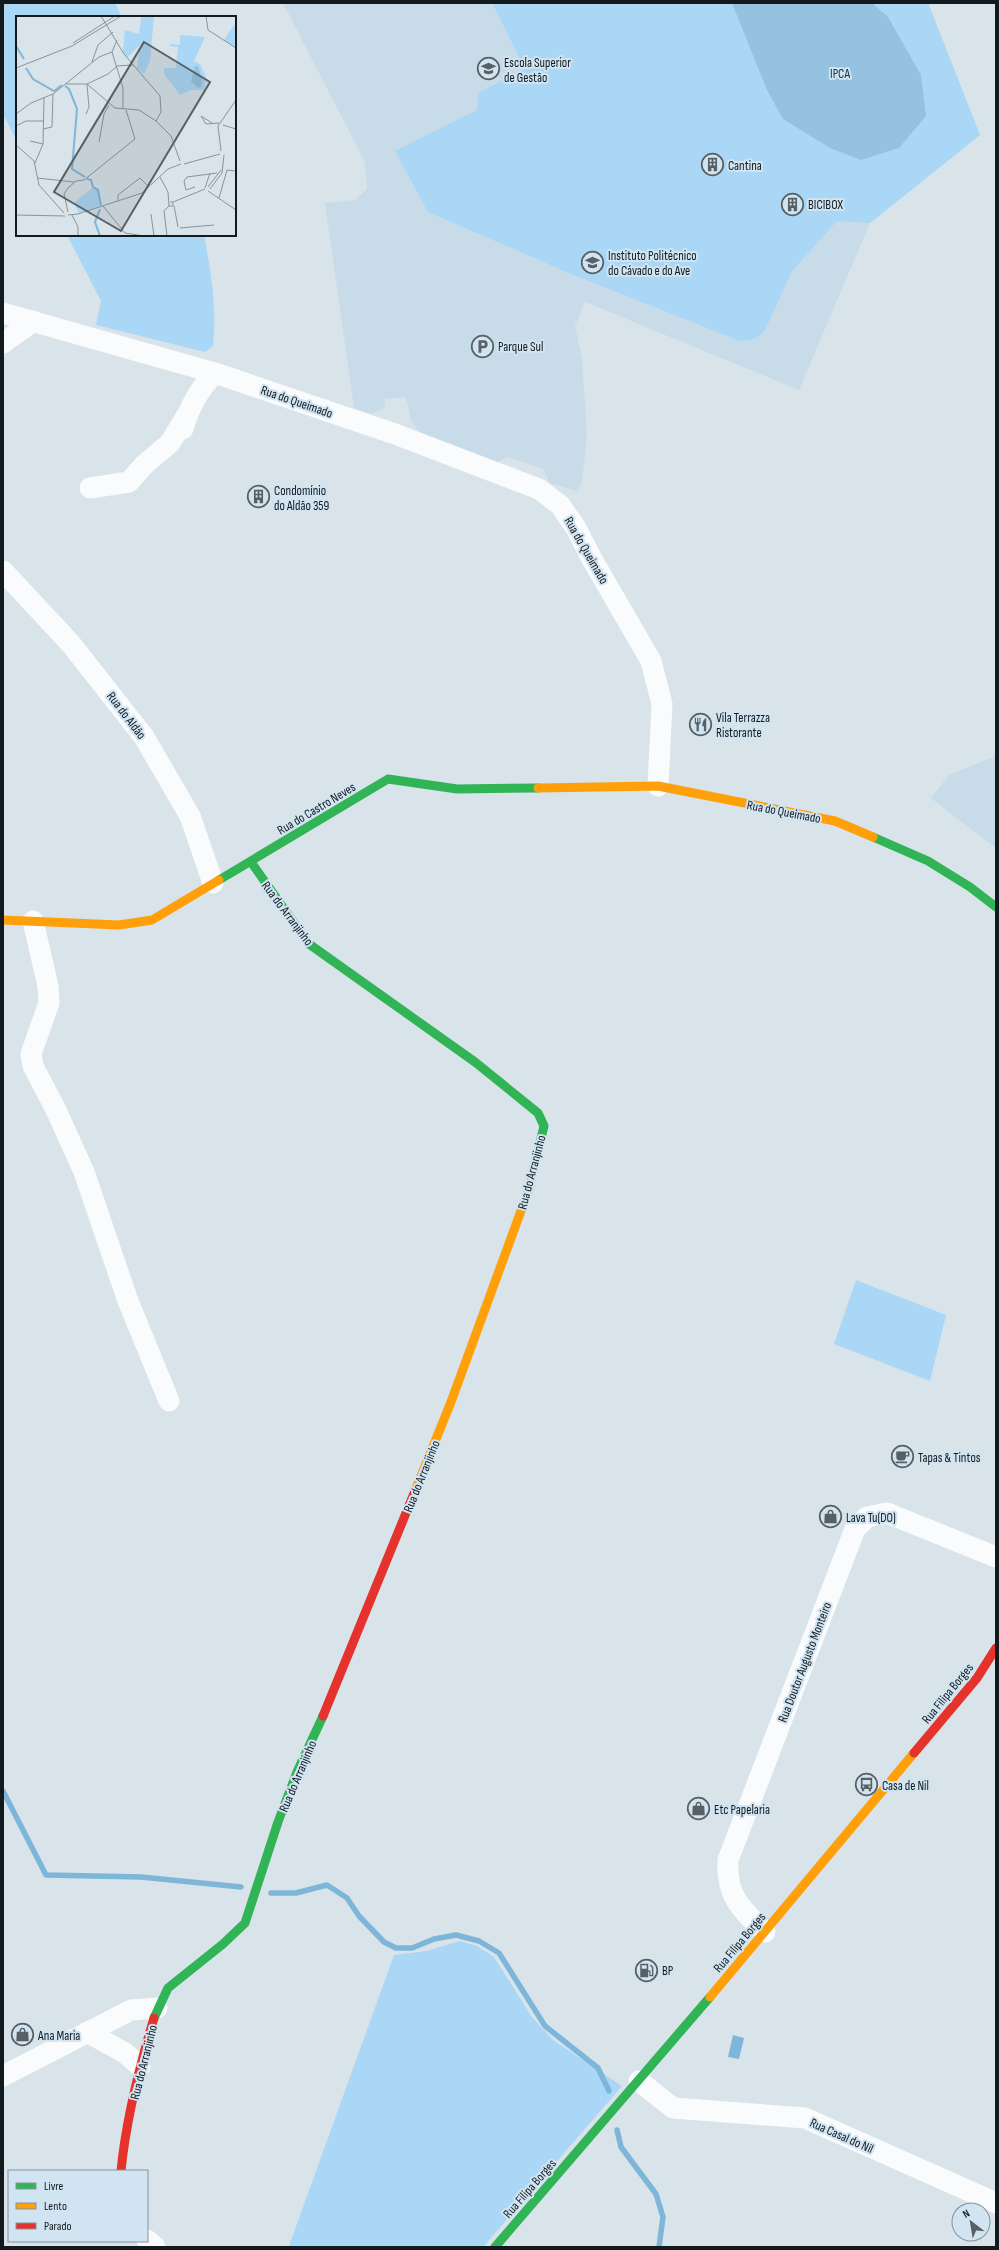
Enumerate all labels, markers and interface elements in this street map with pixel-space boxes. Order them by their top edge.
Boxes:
inset map [16,16,236,236]
place label: Escola Superior de Gestão [504,55,571,86]
school or university icon: Escola Superior de Gestão [476,56,502,82]
park label: IPCA [830,66,850,82]
building icon: Cantina [700,152,726,178]
place label: Cantina [728,158,762,174]
building icon: BICIBOX [779,191,805,217]
place label: BICIBOX [808,197,843,213]
place label: Instituto Politécnico do Cávado e do Ave [608,248,697,279]
school or university icon: Instituto Politécnico do Cávado e do Ave [580,249,606,275]
parking icon: Parque Sul [469,333,495,359]
place label: Parque Sul [498,339,543,355]
street label: Rua do Queimado [259,382,335,422]
place label: Condomínio do Aldão 359 [274,483,330,514]
building icon: Condomínio do Aldão 359 [246,484,272,510]
street label: Rua do Queimado [560,514,612,587]
street label: Rua do Aldão [103,689,149,743]
place label: Vila Terrazza Ristorante [716,710,770,741]
restaurant icon: Vila Terrazza Ristorante [687,711,713,737]
street label: Rua do Castro Neves [274,779,359,839]
street label: Rua do Queimado [745,797,822,827]
street label: Rua do Arranjinho [258,878,317,949]
street label: Rua do Arranjinho [514,1133,550,1211]
street label: Rua do Arranjinho [400,1438,444,1515]
cafe icon: Tapas & Tintos [889,1444,915,1470]
place label: Tapas & Tintos [918,1450,981,1466]
shop icon: Lava Tu(DO) [818,1504,844,1530]
place label: Lava Tu(DO) [846,1510,896,1526]
street label: Rua Doutor Augusto Monteiro [775,1600,835,1725]
street label: Rua Filipa Borges [919,1660,977,1727]
street label: Rua do Arranjinho [276,1738,320,1815]
bus stop icon: Casa de Nil [853,1772,879,1798]
place label: Casa de Nil [882,1778,929,1794]
shop icon: Etc Papelaria [686,1796,712,1822]
place label: Etc Papelaria [714,1802,770,1818]
street label: Rua Filipa Borges [710,1909,770,1976]
fuel station icon: BP [634,1957,660,1983]
place label: BP [662,1963,674,1979]
shop icon: Ana Maria [9,2022,35,2048]
street label: Rua do Arranjinho [127,2023,161,2101]
place label: Ana Maria [37,2028,80,2044]
street label: Rua Casal do Nil [807,2115,876,2157]
street label: Rua Filipa Borges [500,2156,560,2222]
legend [8,2170,148,2242]
text: Livre [44,2179,64,2194]
text: Lento [44,2199,67,2214]
north arrow [951,2202,991,2242]
text: N [960,2207,972,2221]
text: Parado [44,2219,71,2234]

